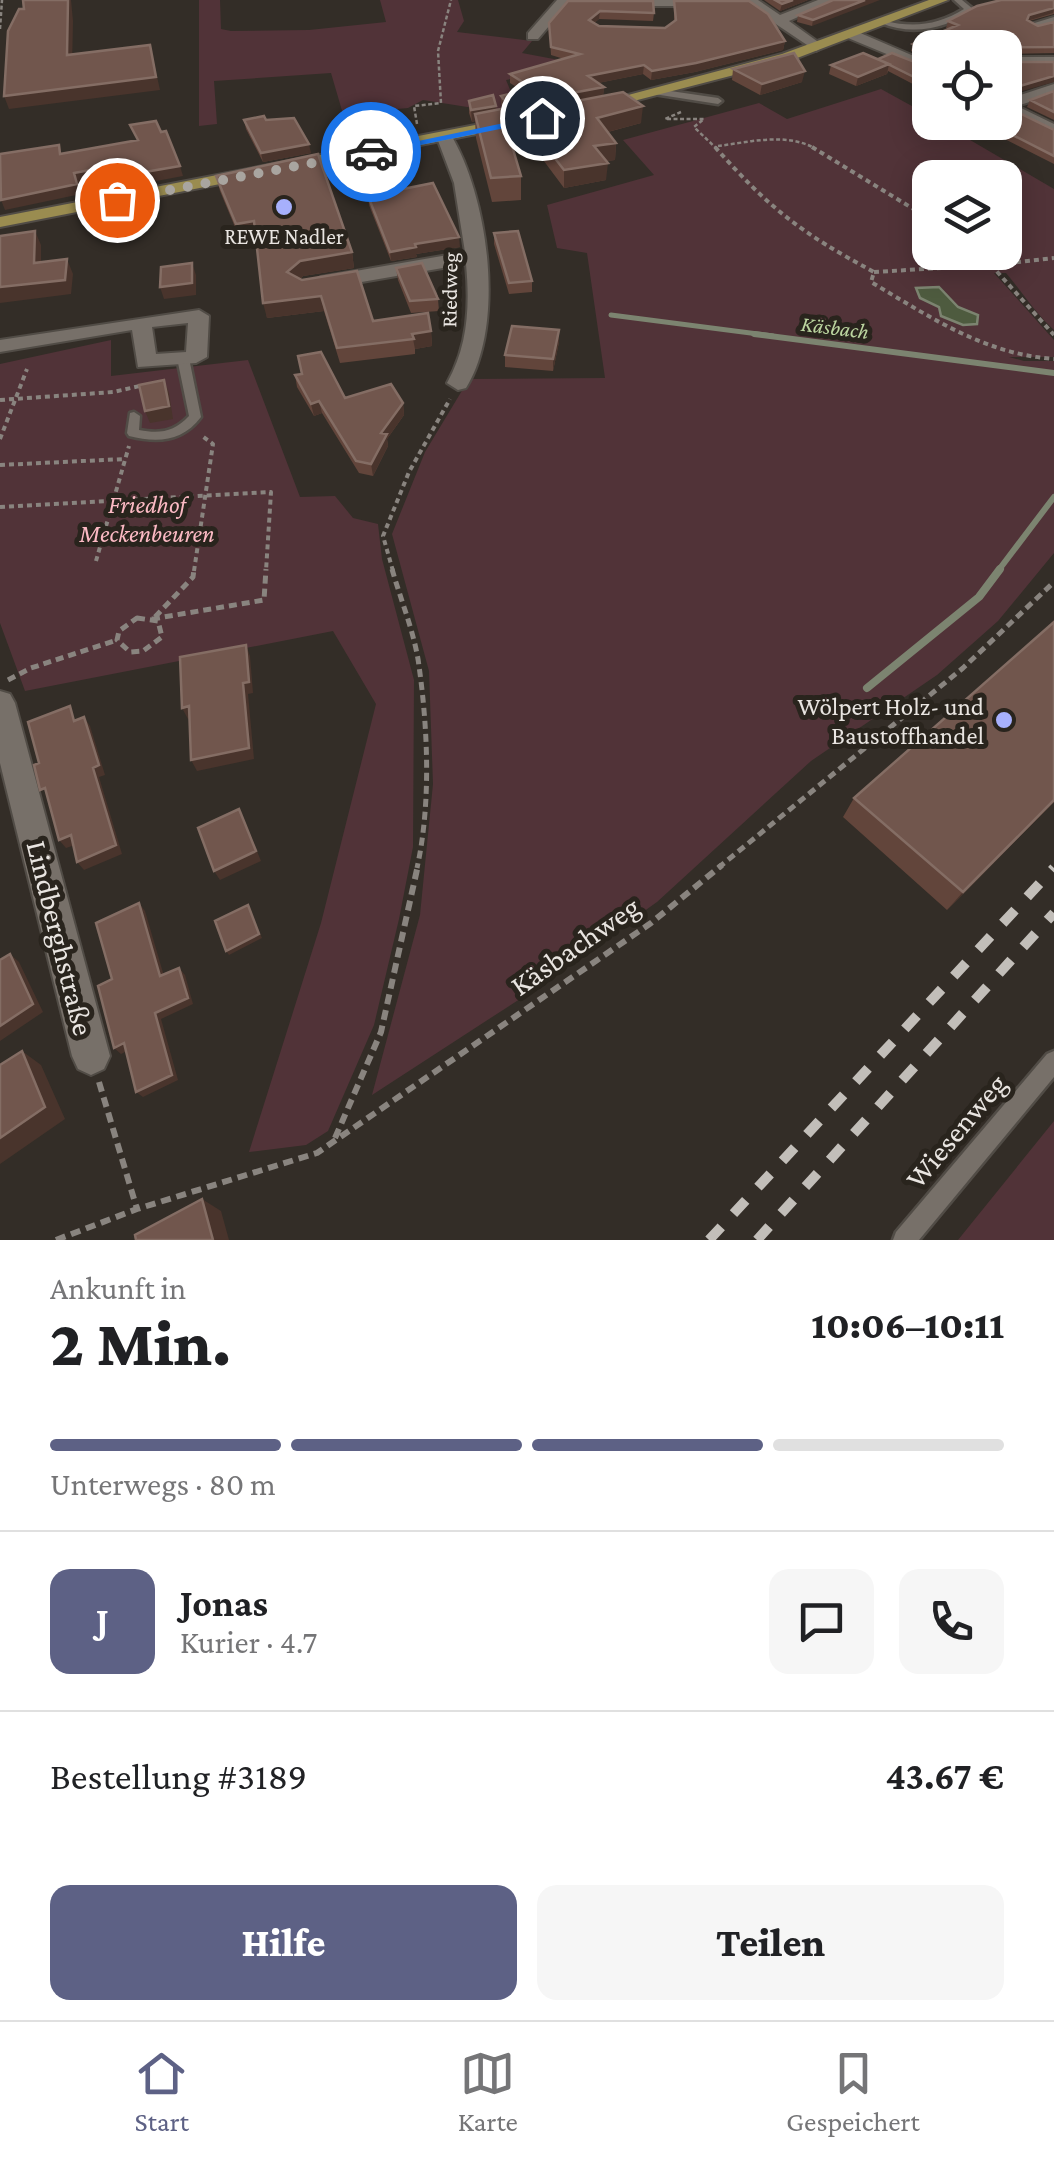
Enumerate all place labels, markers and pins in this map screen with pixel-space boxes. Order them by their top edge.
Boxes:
pin [500,76,585,161]
pin [75,158,160,243]
marker: REWE Nadler [273,196,295,218]
place label: REWE Nadler [224,224,344,249]
place label: Wölpert Holz- und Baustoffhandel [798,693,984,749]
marker: Wölpert Holz- und Baustoffhandel [993,709,1015,731]

